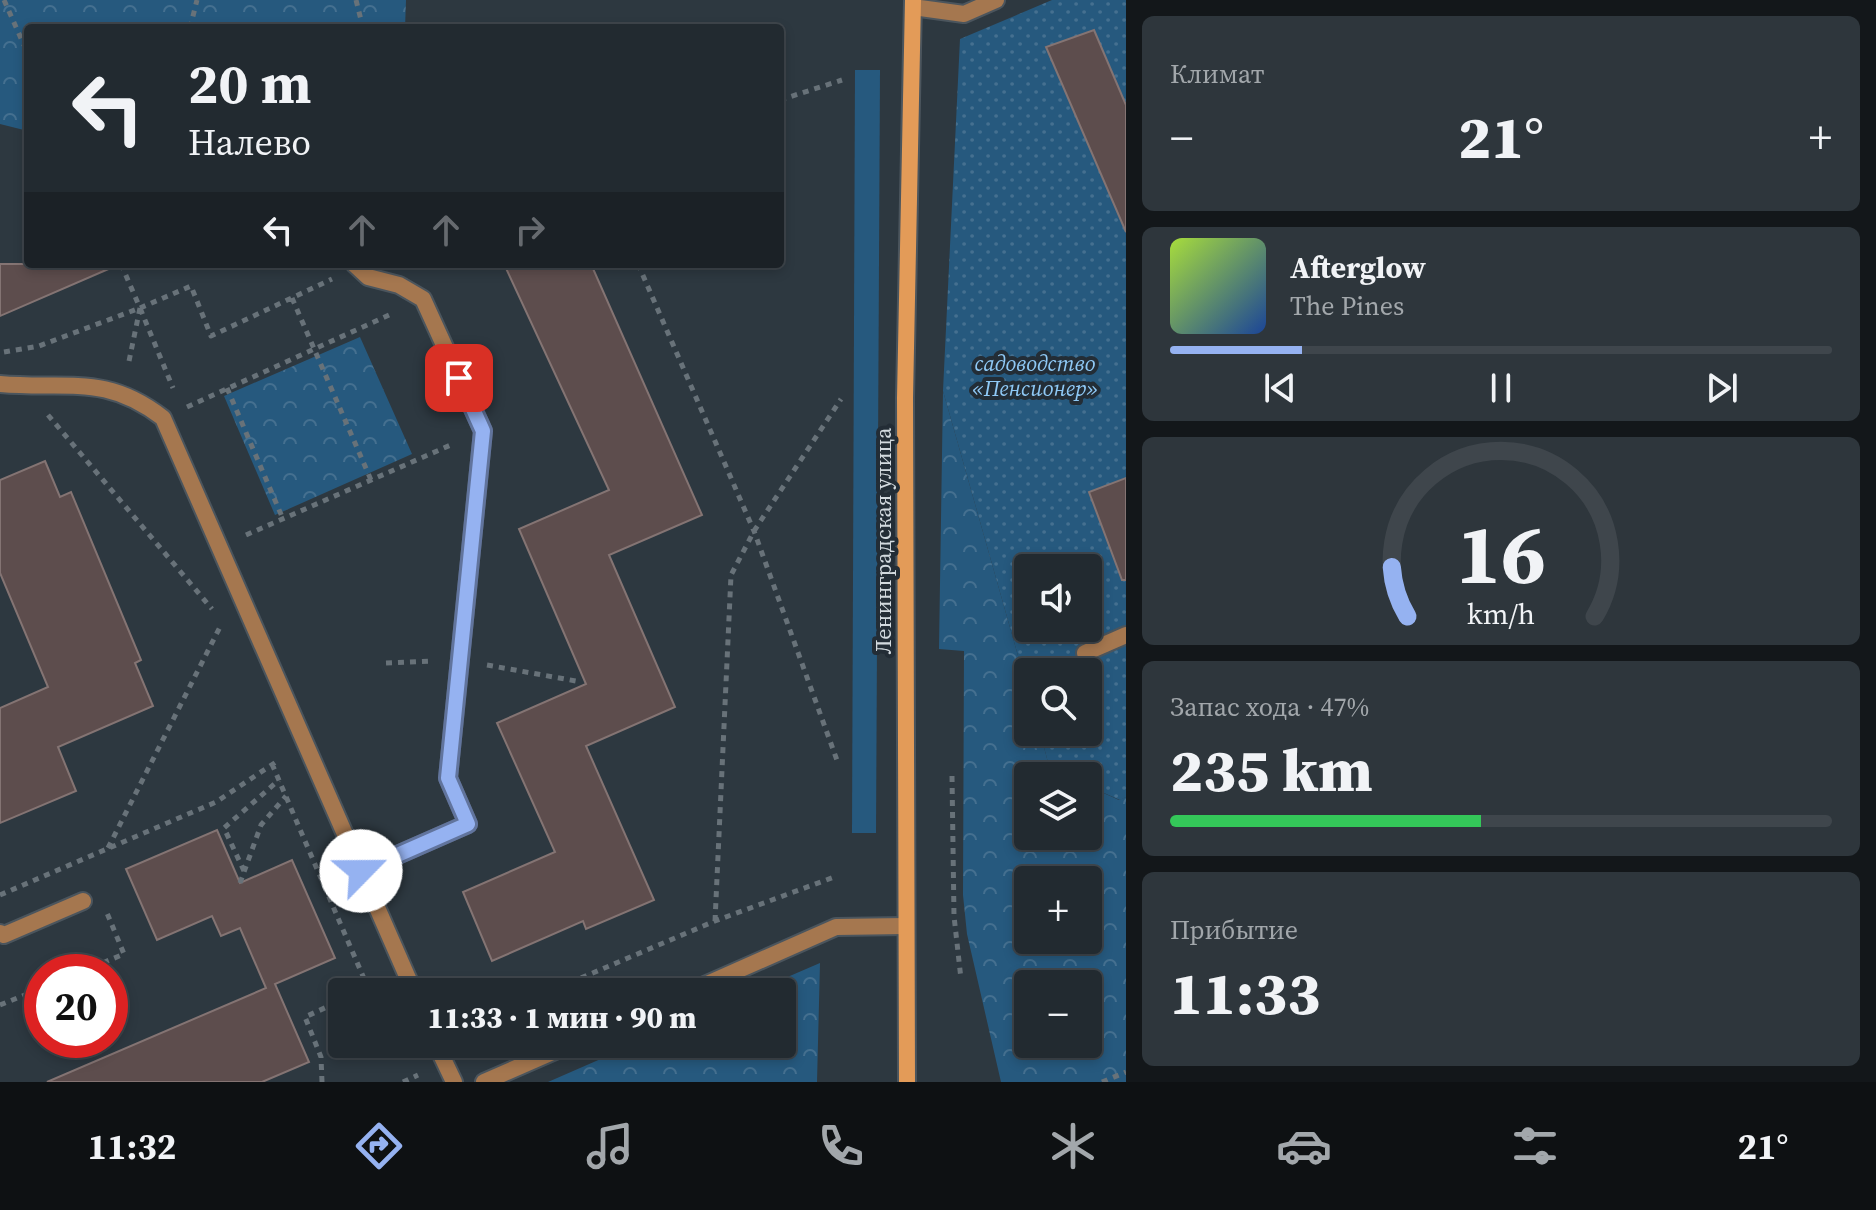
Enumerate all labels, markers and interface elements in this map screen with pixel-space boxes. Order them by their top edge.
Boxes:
text: 20 m [188,45,311,122]
icon: left [56,56,160,160]
text: Климат [1170,56,1264,92]
text: 21° [1458,96,1544,178]
text: − [1170,107,1193,168]
text: + [1809,107,1832,168]
text: Налево [188,118,311,167]
icon: left [256,208,300,252]
icon: ahead [340,208,384,252]
icon: ahead [424,208,468,252]
icon: right [508,208,552,252]
text: Afterglow [1290,247,1426,288]
text: The Pines [1290,288,1404,324]
pin [425,344,493,412]
park label: садоводство «Пенсионер» [972,348,1098,403]
icon: arrive [437,356,481,400]
icon: previous [1258,366,1302,410]
icon: pause [1479,366,1523,410]
icon: next [1700,366,1744,410]
street label: Ленинградская улица [868,427,898,654]
text: 16 [1456,497,1546,611]
map controls [1014,554,1102,1058]
button: sound [1014,554,1102,642]
text: km/h [1467,594,1535,634]
button: search [1014,658,1102,746]
text: Запас хода · 47% [1170,689,1369,725]
text: 235 km [1170,729,1373,811]
button: layers [1014,762,1102,850]
position arrow [319,829,403,913]
button: + [1014,866,1102,954]
text: Прибытие [1170,912,1298,948]
text: 11:33 [1170,952,1320,1034]
speed limit sign: 20 [24,954,128,1058]
button: − [1014,970,1102,1058]
text: 11:33 · 1 мин · 90 m [427,997,697,1038]
icon: directions [351,1118,407,1174]
icon: music [582,1118,638,1174]
icon: phone [813,1118,869,1174]
icon: climate [1045,1118,1101,1174]
icon: car [1276,1118,1332,1174]
icon: filters [1507,1118,1563,1174]
text: 11:32 [88,1122,176,1171]
text: 21° [1738,1122,1788,1171]

